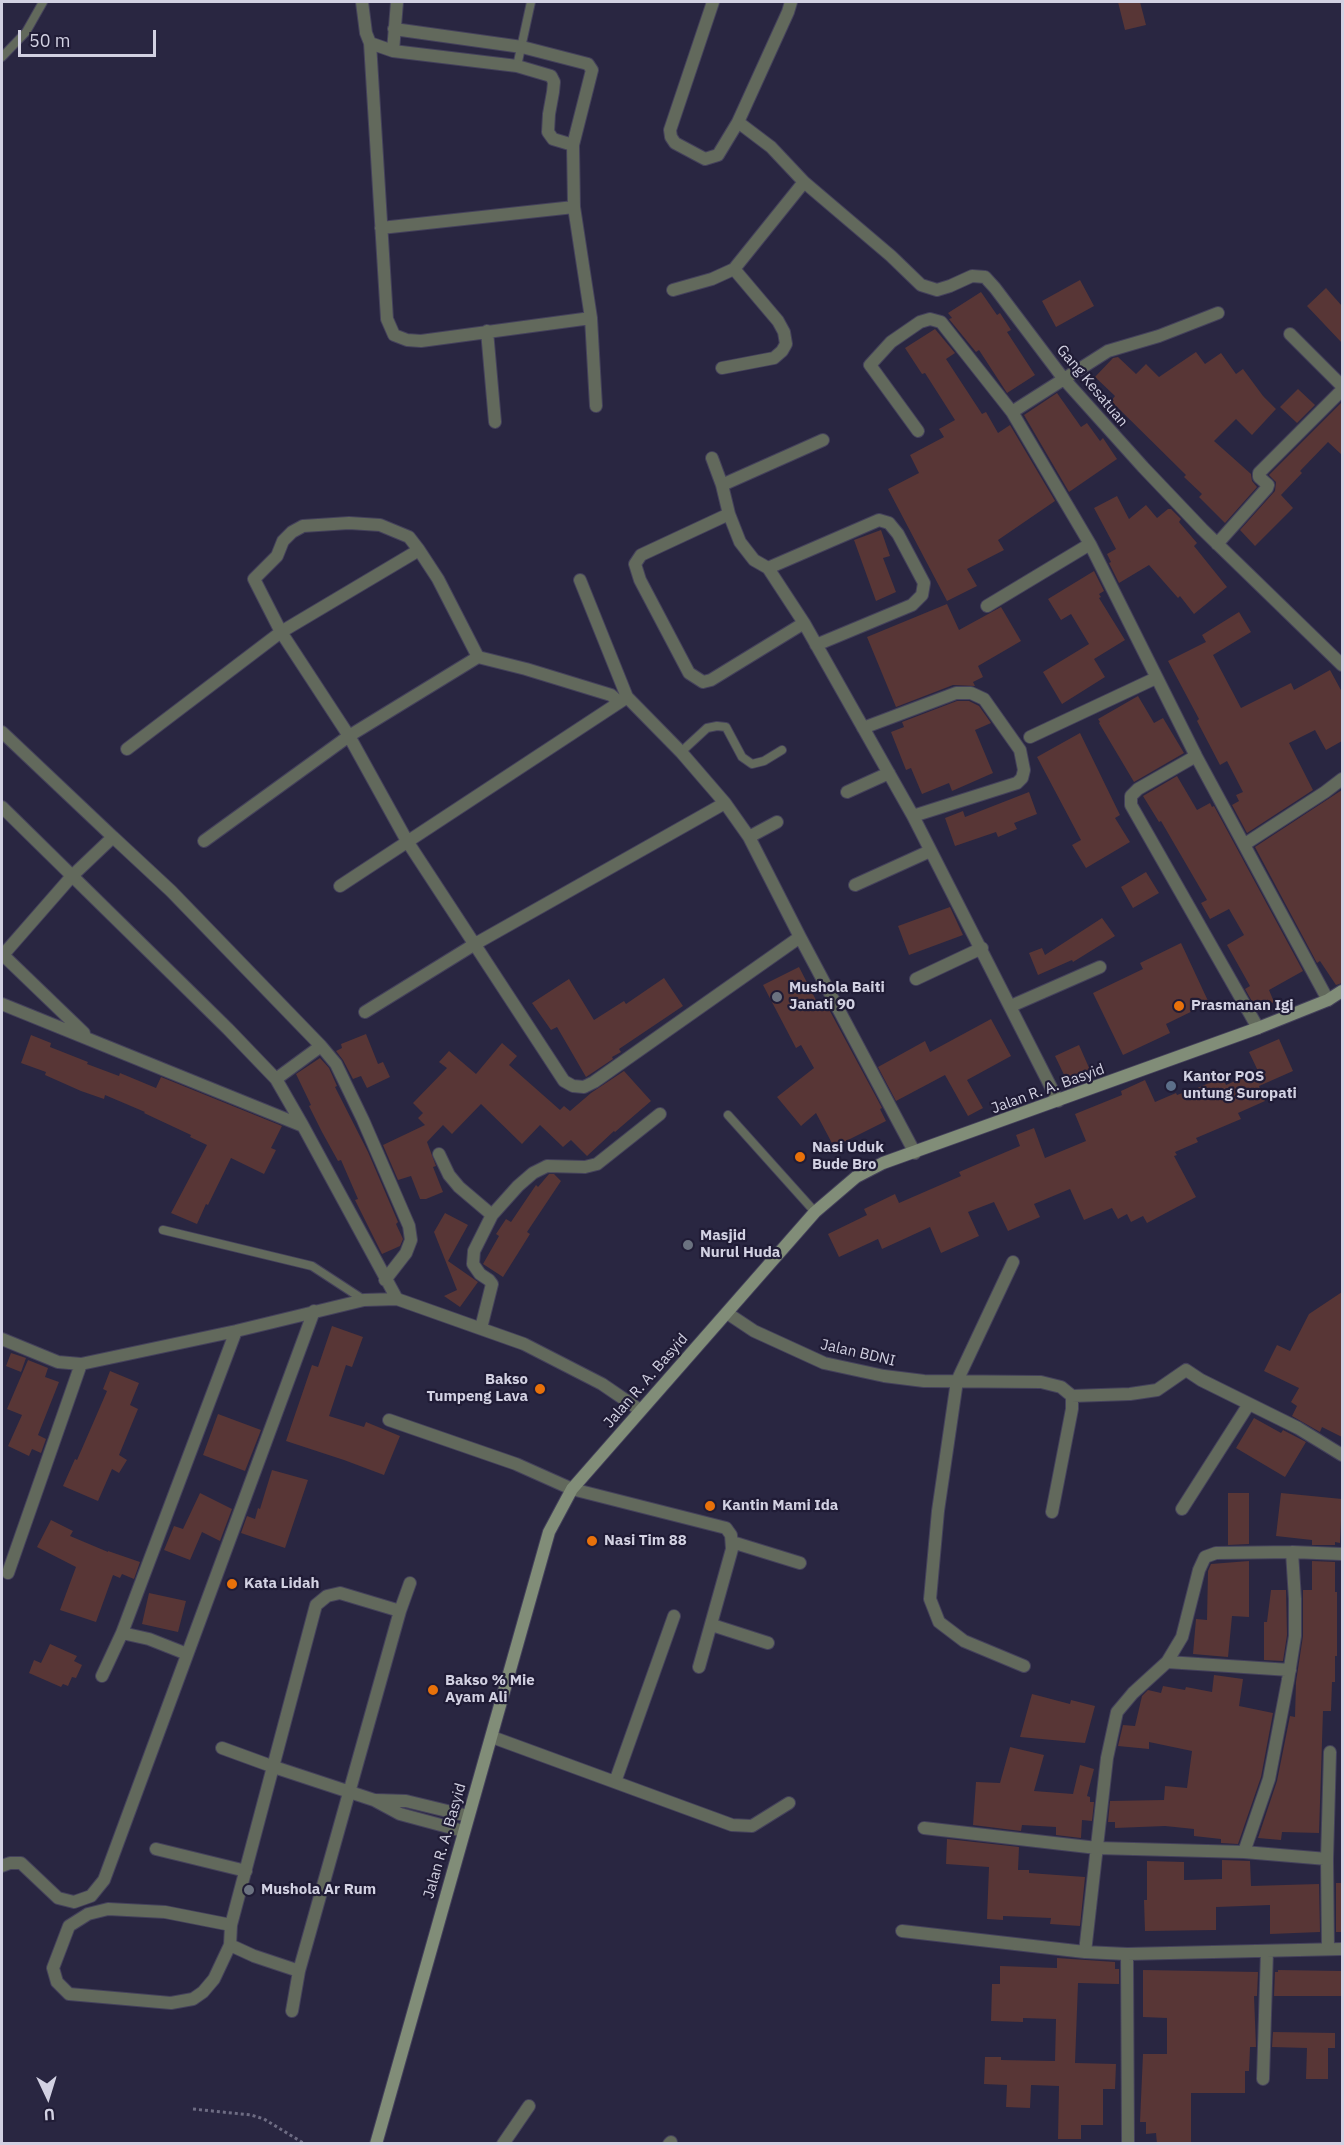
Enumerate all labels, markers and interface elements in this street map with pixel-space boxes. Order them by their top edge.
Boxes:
scale bar [21,18,159,56]
text: 50 m [29,29,71,52]
street label: Gang Kesatuan [1053,341,1131,431]
place label: Mushola Baiti Janati 90 [789,979,885,1014]
marker: Mushola Baiti Janati 90 [770,990,784,1004]
place label: Prasmanan Igi [1191,997,1294,1015]
marker: Prasmanan Igi [1172,999,1186,1013]
street label: Jalan R. A. Basyid [989,1060,1107,1118]
place label: Kantor POS untung Suropati [1183,1068,1297,1103]
marker: Kantor POS untung Suropati [1164,1079,1178,1093]
place label: Nasi Uduk Bude Bro [812,1139,884,1174]
marker: Nasi Uduk Bude Bro [793,1150,807,1164]
place label: Masjid Nurul Huda [700,1227,780,1262]
marker: Masjid Nurul Huda [681,1238,695,1252]
street label: Jalan R. A. Basyid [600,1330,692,1432]
street label: Jalan BDNI [819,1336,897,1370]
place label: Bakso Tumpeng Lava [426,1371,528,1406]
marker: Bakso Tumpeng Lava [533,1382,547,1396]
place label: Kantin Mami Ida [722,1497,838,1515]
marker: Kantin Mami Ida [703,1499,717,1513]
place label: Nasi Tim 88 [604,1532,687,1550]
marker: Nasi Tim 88 [585,1534,599,1548]
place label: Kata Lidah [244,1575,319,1593]
marker: Kata Lidah [225,1577,239,1591]
place label: Bakso % Mie Ayam Ali [445,1672,535,1707]
marker: Bakso % Mie Ayam Ali [426,1683,440,1697]
street label: Jalan R. A. Basyid [420,1781,470,1901]
place label: Mushola Ar Rum [261,1881,376,1899]
marker: Mushola Ar Rum [242,1883,256,1897]
north arrow [18,2067,78,2127]
text: U [43,2105,56,2125]

